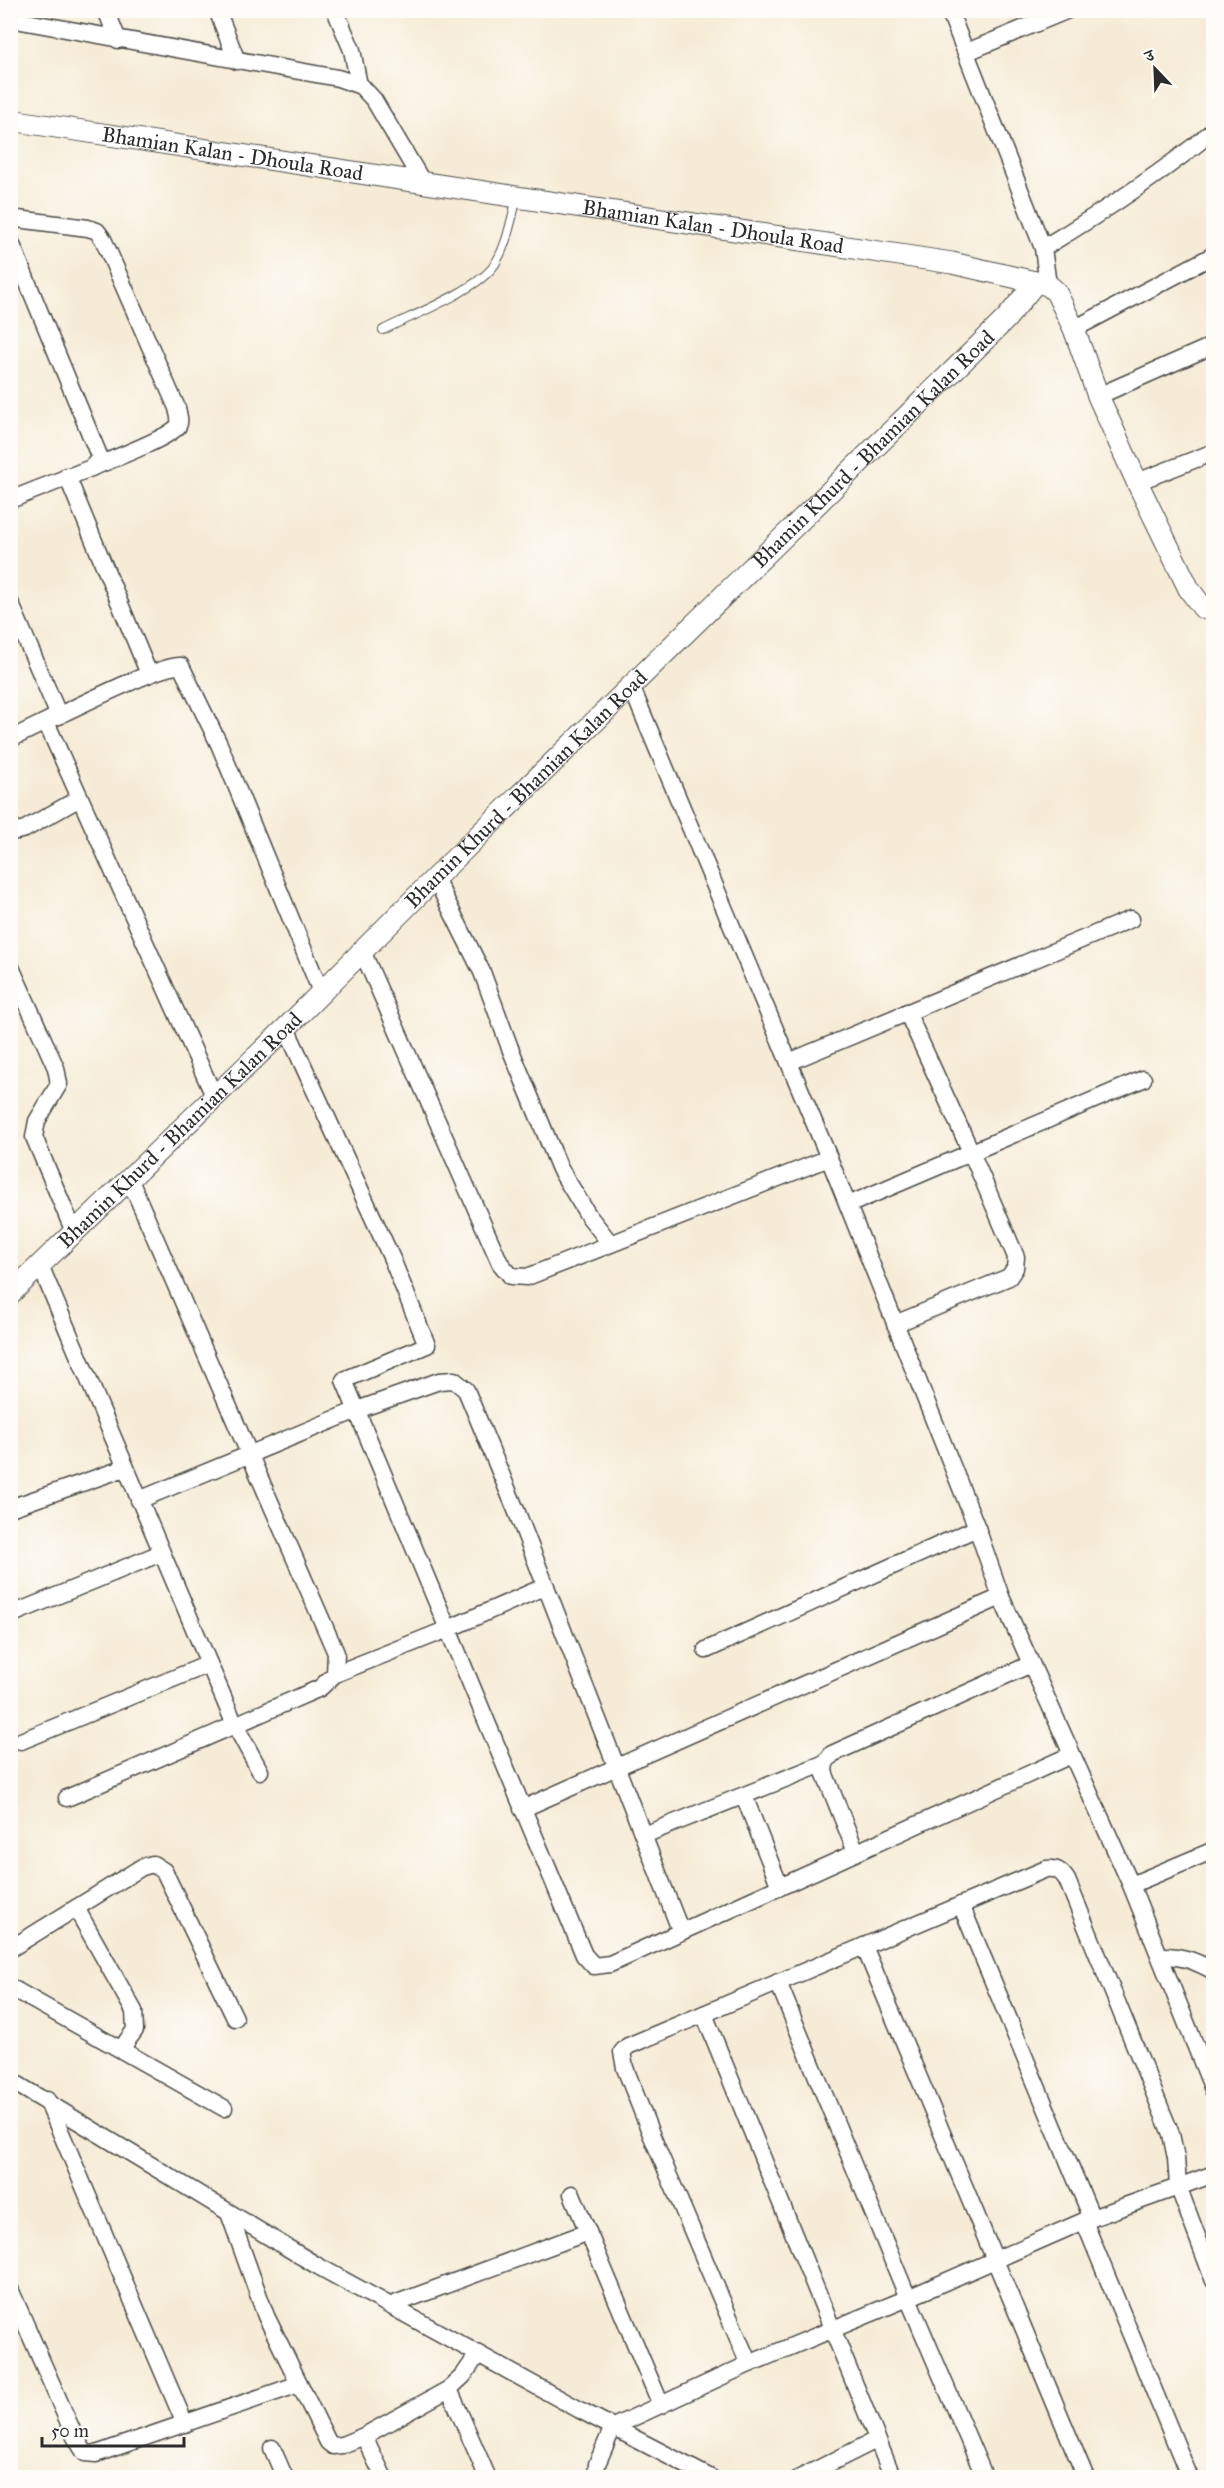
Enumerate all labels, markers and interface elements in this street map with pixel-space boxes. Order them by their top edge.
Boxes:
north arrow [1125,39,1185,99]
text: उ [1141,45,1158,66]
street label: Bhamian Kalan - Dhoula Road [100,121,365,186]
street label: Bhamian Kalan - Dhoula Road [581,194,846,259]
street label: Bhamin Khurd - Bhamian Kalan Road [747,324,1000,573]
street label: Bhamin Khurd - Bhamian Kalan Road [399,664,653,914]
street label: Bhamin Khurd - Bhamian Kalan Road [52,1006,308,1254]
scale bar [42,2410,184,2448]
text: 50 m [51,2420,89,2442]

